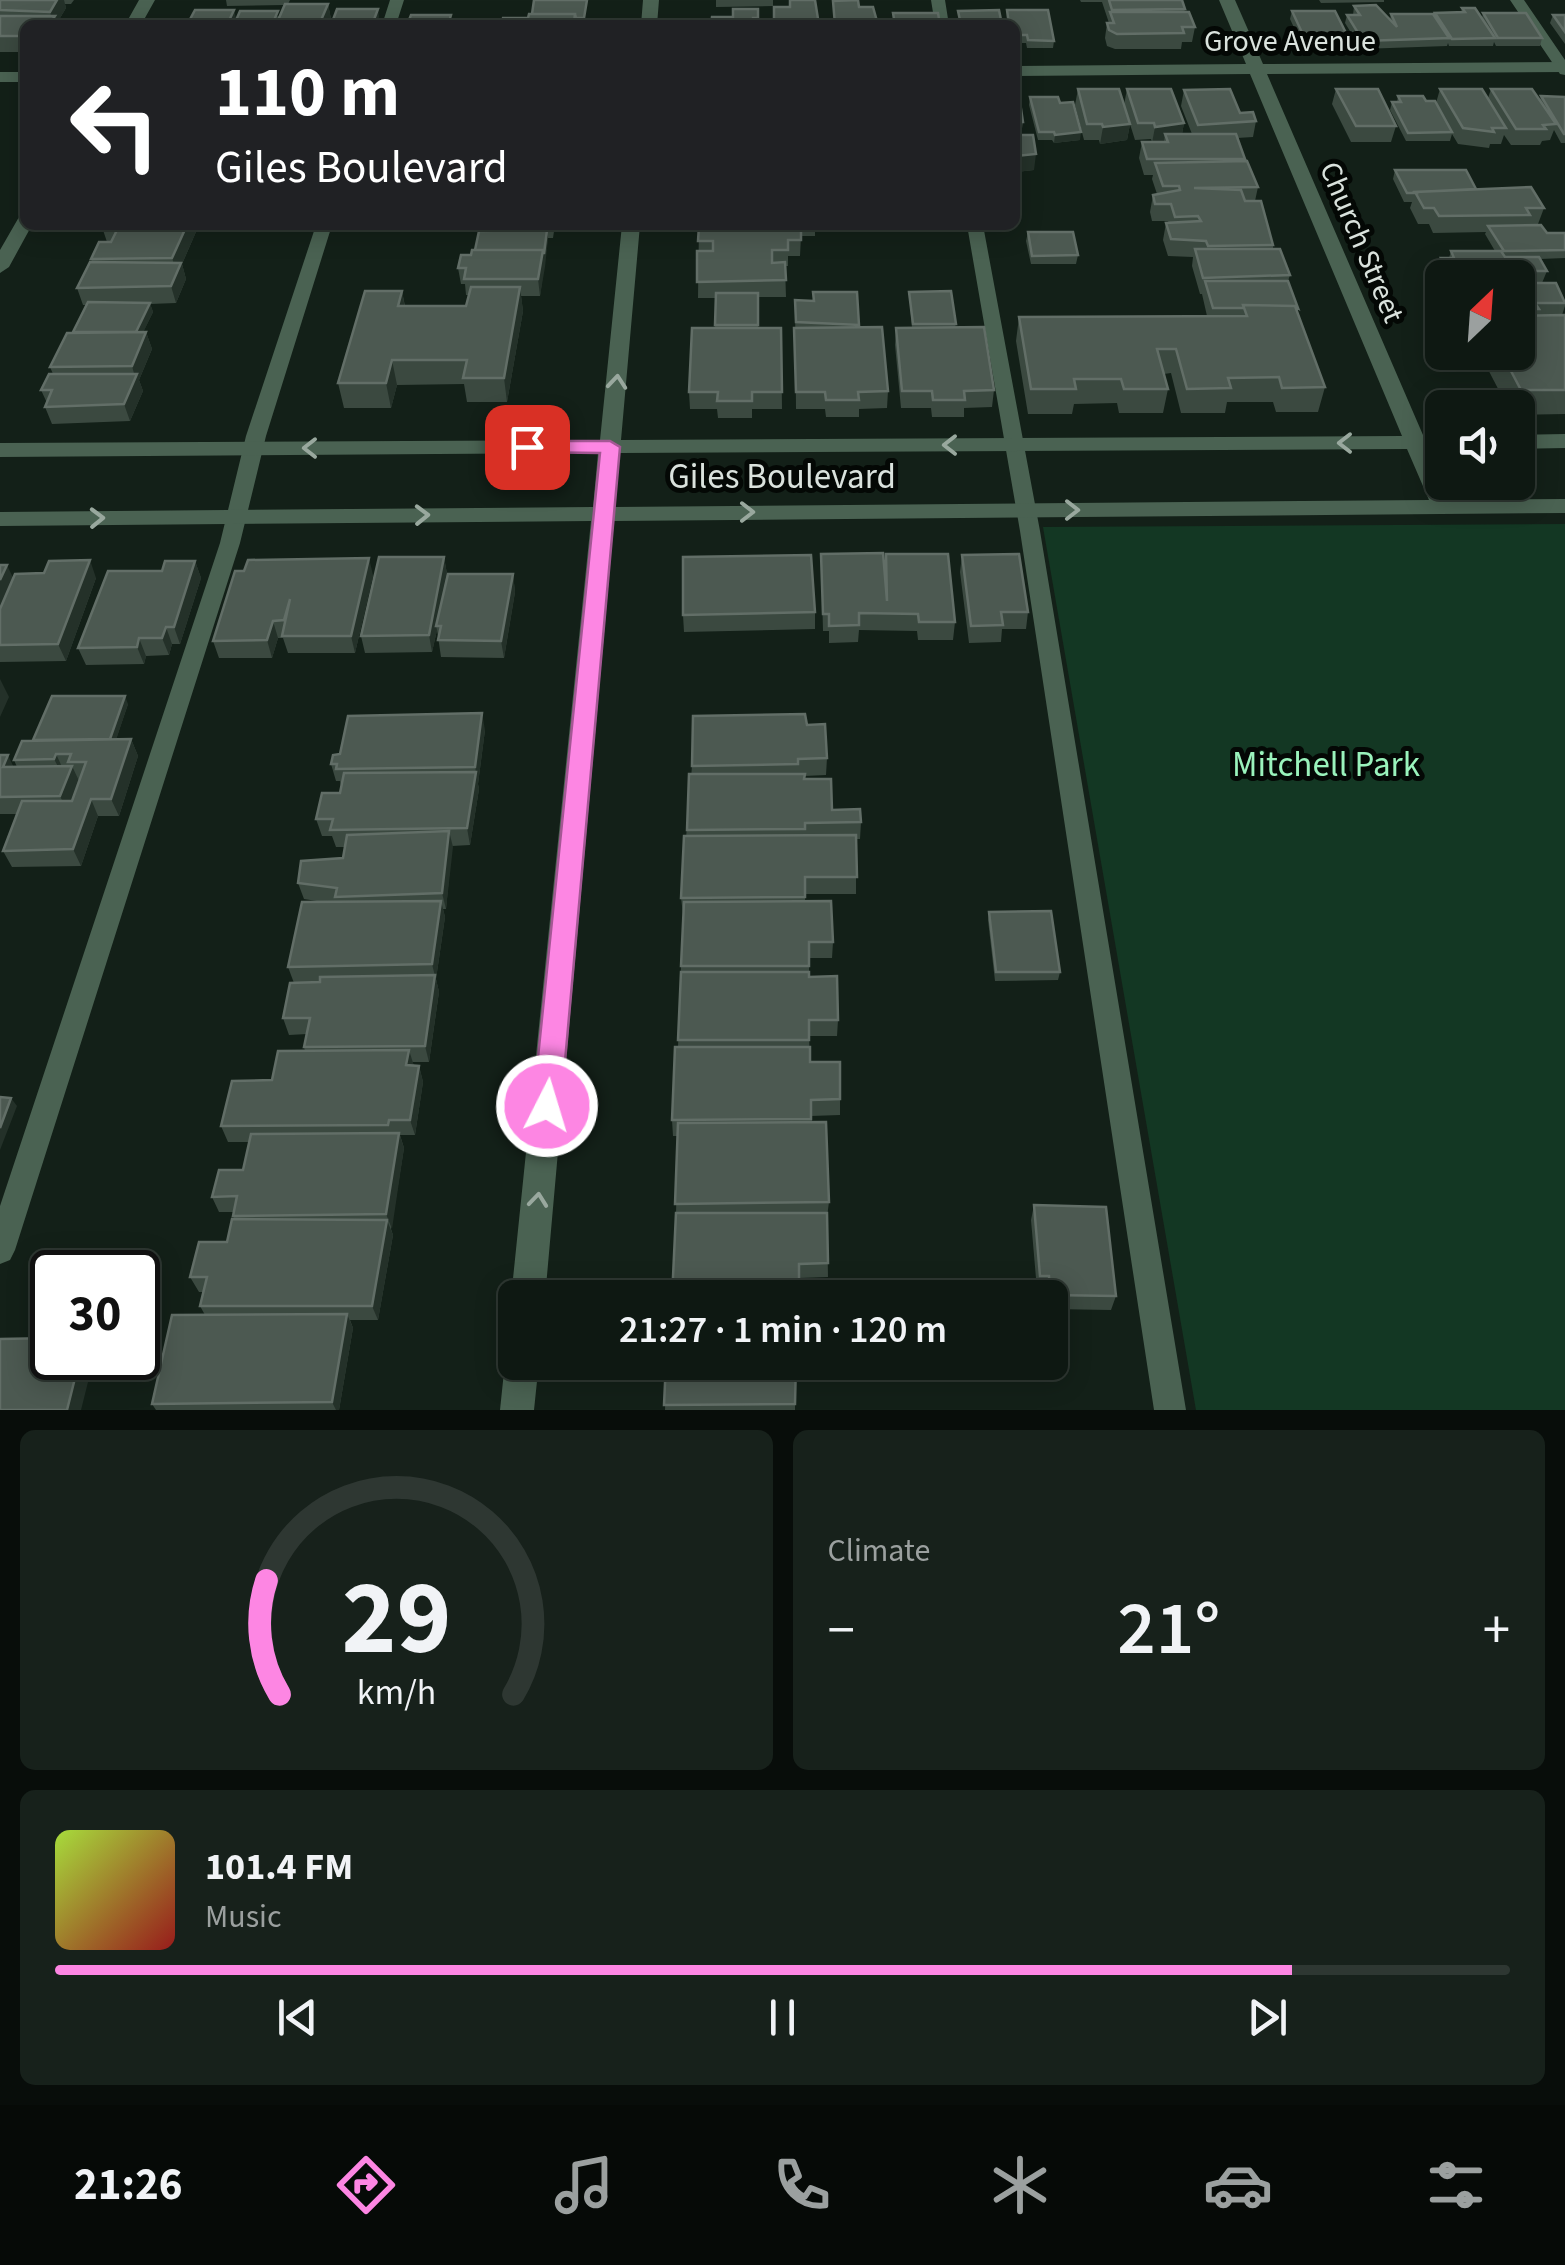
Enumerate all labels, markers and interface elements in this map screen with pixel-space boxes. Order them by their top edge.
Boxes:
street label: Grove Avenue [1204,20,1376,63]
text: 110 m [215,43,400,143]
icon: left [50,60,180,190]
text: Giles Boulevard [215,136,508,200]
street label: Church Street [1308,155,1415,329]
north arrow [1425,260,1535,370]
map controls [1425,260,1535,500]
one-way arrow [605,373,627,389]
button: sound [1425,390,1535,500]
pin [485,405,570,490]
icon: arrive [500,420,555,475]
one-way arrow [1337,432,1353,453]
one-way arrow [942,434,958,456]
one-way arrow [302,438,318,459]
street label: Giles Boulevard [668,452,896,502]
one-way arrow [1066,499,1081,521]
one-way arrow [740,501,756,523]
one-way arrow [416,504,431,526]
one-way arrow [90,507,106,529]
park label: Mitchell Park [1232,740,1421,790]
position arrow [495,1054,599,1158]
one-way arrow [526,1192,548,1208]
speed limit sign: 30 [30,1250,160,1380]
text: 21:27 · 1 min · 120 m [619,1303,947,1357]
text: Climate [828,1528,930,1574]
text: 29 [341,1546,451,1694]
text: 21° [1117,1576,1220,1683]
text: − [828,1592,855,1670]
text: + [1483,1592,1510,1670]
text: km/h [357,1667,436,1718]
text: 101.4 FM [205,1840,353,1894]
text: Music [205,1894,282,1940]
icon: previous [270,1990,325,2045]
icon: pause [755,1990,810,2045]
icon: next [1240,1990,1295,2045]
icon: directions [331,2150,401,2220]
icon: music [549,2150,619,2220]
icon: phone [767,2150,837,2220]
icon: climate [985,2150,1055,2220]
icon: car [1203,2150,1273,2220]
icon: filters [1421,2150,1491,2220]
text: 21:26 [74,2153,183,2217]

